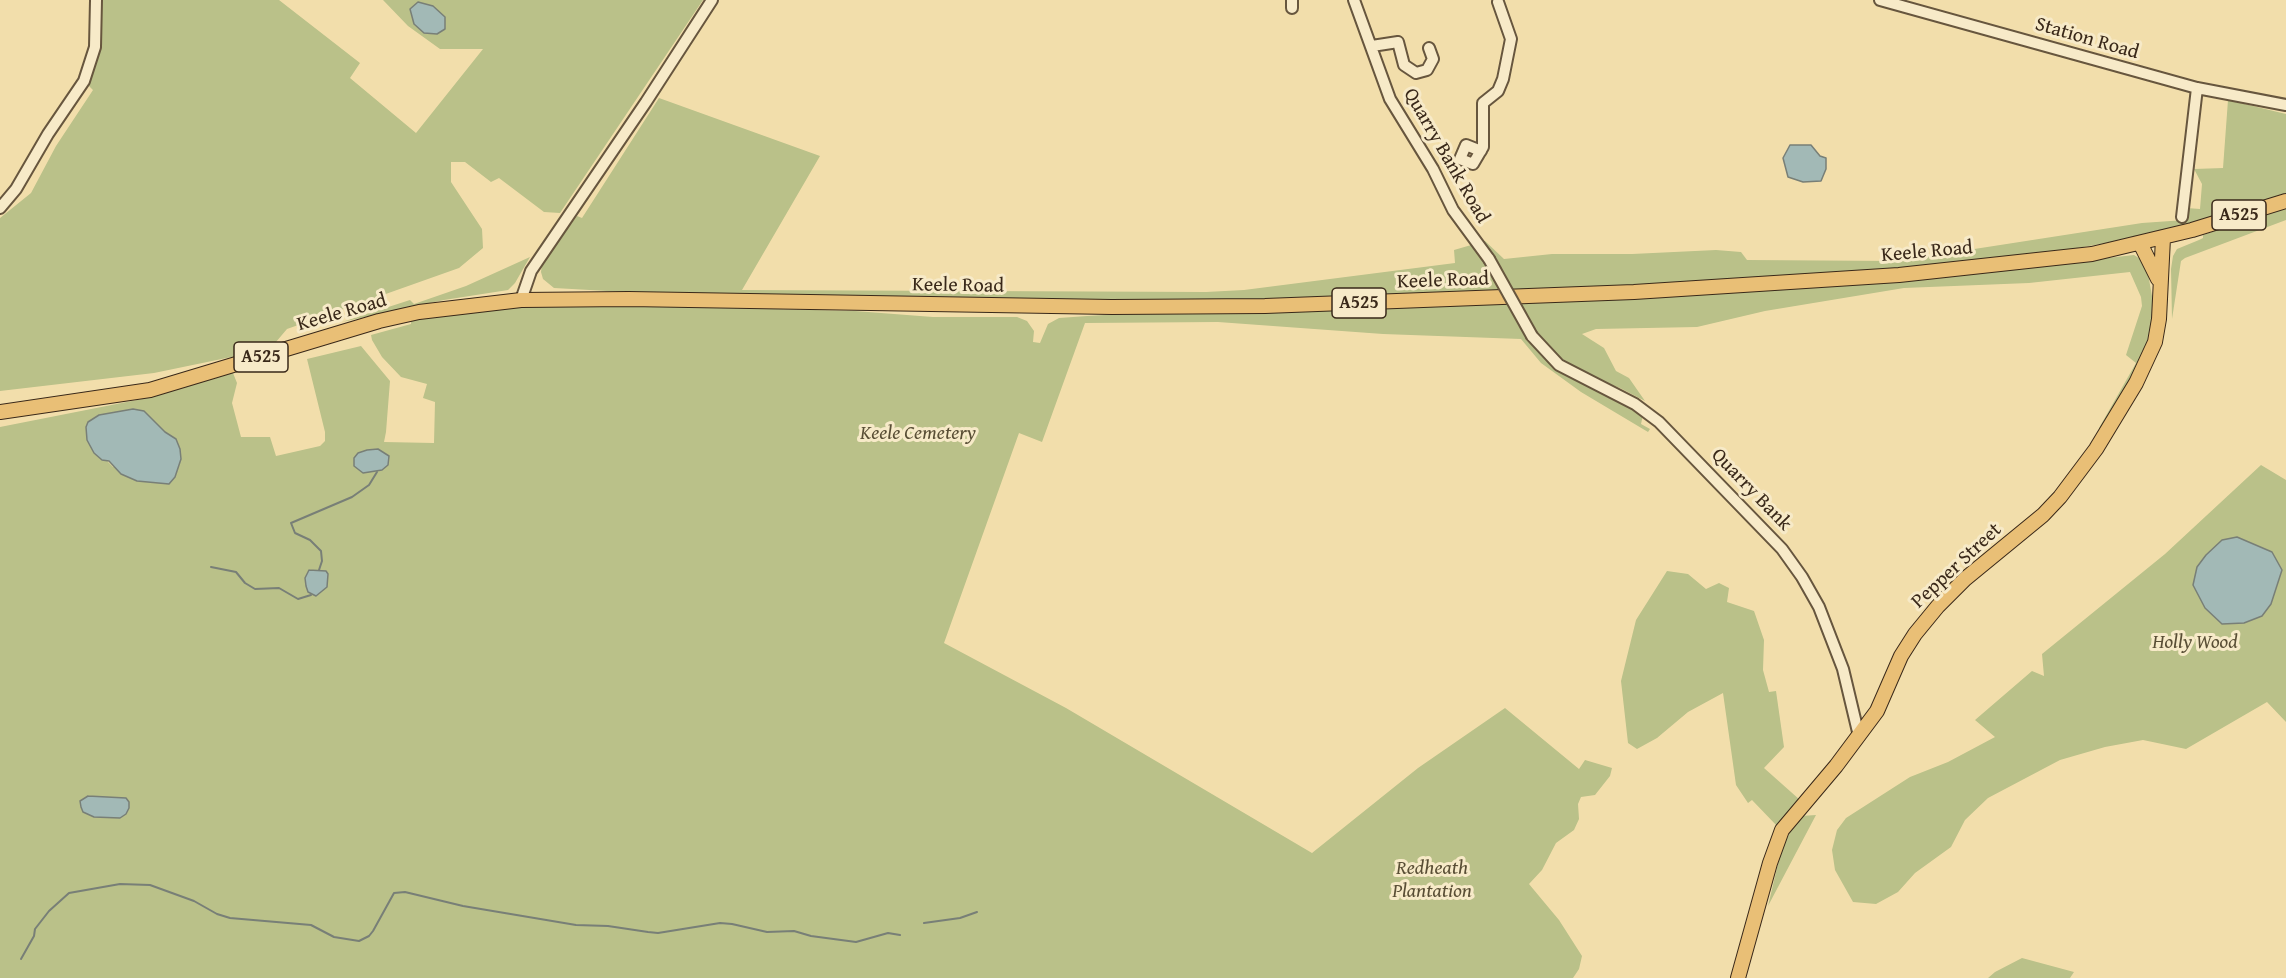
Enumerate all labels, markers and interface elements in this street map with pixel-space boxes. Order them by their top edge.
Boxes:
street label: Station Road [2032,13,2142,65]
street label: Quarry Bank Road [1398,84,1494,228]
road number: A525 [2212,200,2266,230]
street label: Keele Road [1880,236,1974,268]
street label: Keele Road [1397,267,1489,295]
street label: Keele Road [912,273,1004,299]
road number: A525 [1332,288,1386,318]
street label: Keele Road [295,289,389,337]
road number: A525 [234,342,288,372]
park label: Keele Cemetery [860,422,976,446]
street label: Quarry Bank [1706,444,1796,536]
street label: Pepper Street [1907,518,2007,614]
park label: Holly Wood [2152,631,2238,655]
park label: Redheath Plantation [1392,857,1472,904]

